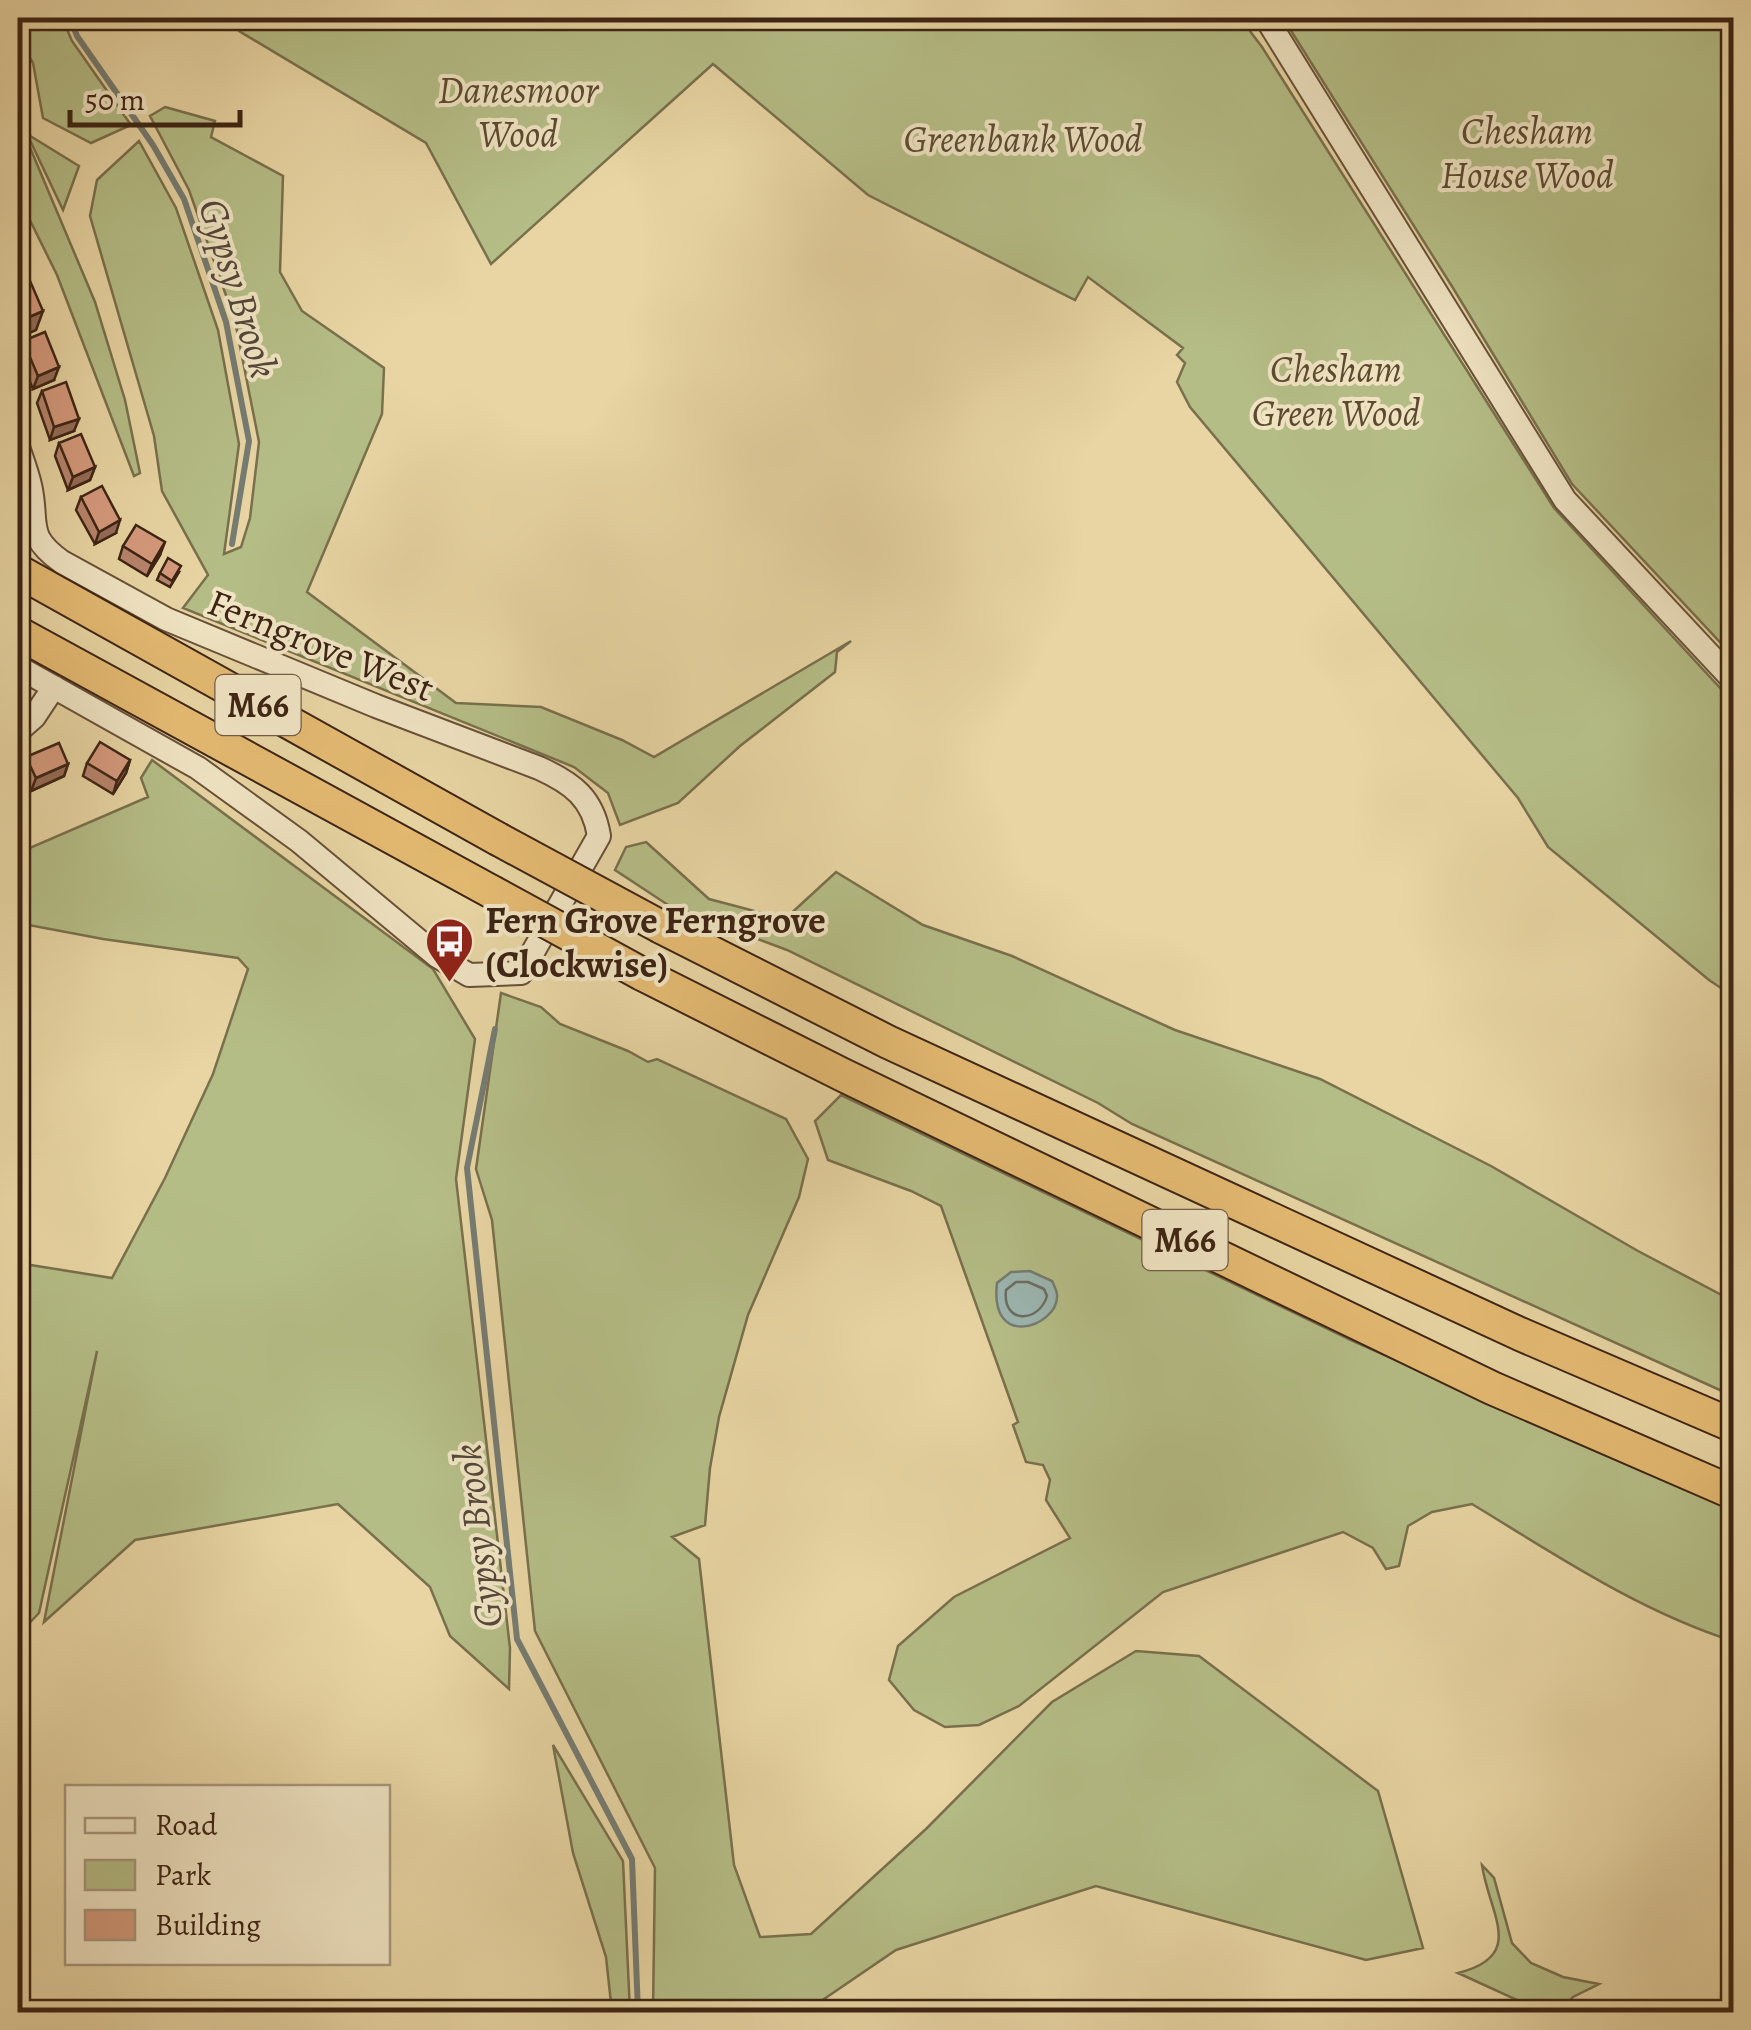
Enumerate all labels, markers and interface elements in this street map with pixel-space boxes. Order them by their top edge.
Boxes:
park label: Danesmoor Wood [438,64,600,160]
scale bar [70,65,240,127]
text: 50 m [85,80,145,120]
park label: Chesham House Wood [1440,105,1614,201]
park label: Greenbank Wood [904,113,1143,165]
water label: Gypsy Brook [185,192,292,385]
park label: Chesham Green Wood [1252,343,1421,439]
street label: Ferngrove West [200,576,442,714]
road number: M66 [216,675,300,735]
place label: Fern Grove Ferngrove (Clockwise) [485,894,826,990]
bus stop icon: Fern Grove Ferngrove (Clockwise) [424,916,476,984]
road number: M66 [1142,1210,1228,1270]
water label: Gypsy Brook [439,1441,516,1631]
legend [65,1785,390,1965]
text: Road [155,1805,218,1845]
text: Park [155,1855,211,1895]
text: Building [155,1905,261,1945]

